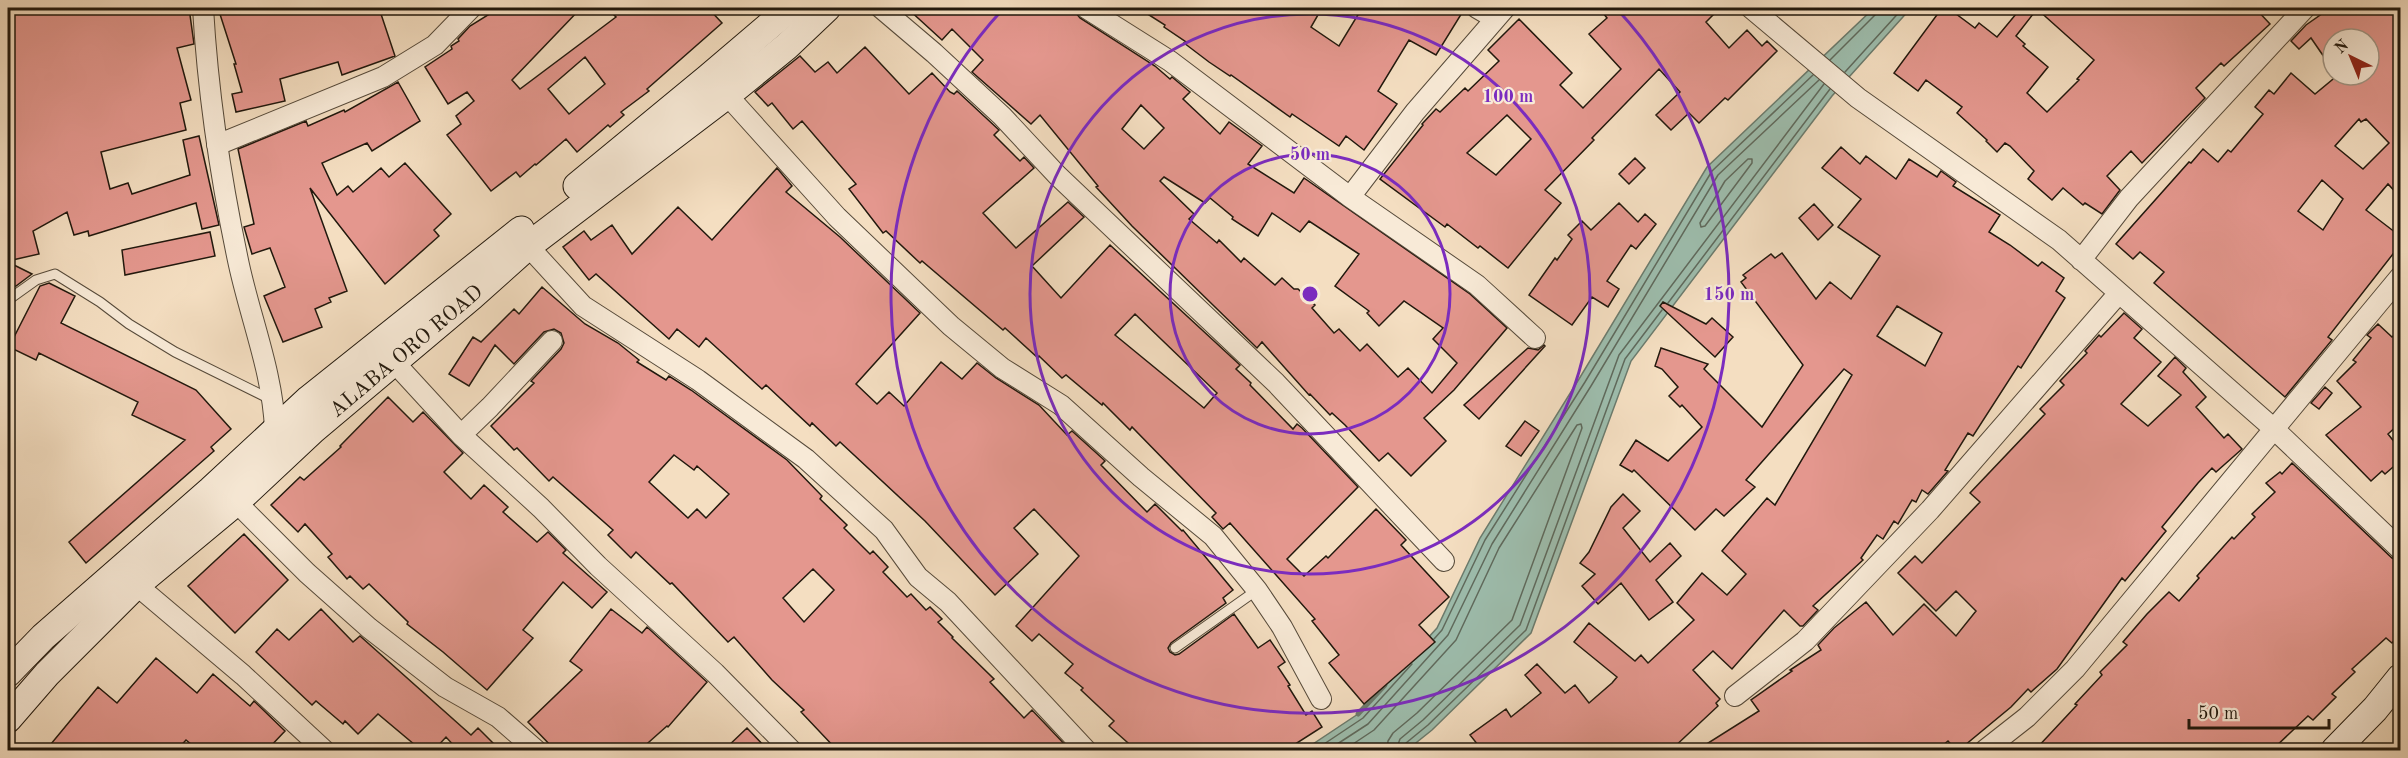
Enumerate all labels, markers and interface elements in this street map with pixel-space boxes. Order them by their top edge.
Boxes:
north arrow [2321,27,2381,87]
text: N [2332,37,2353,58]
text: 100 m [1483,88,1533,106]
text: 50 m [1290,146,1330,164]
street label: ALABA ORO ROAD [326,281,487,421]
centre of rings [1300,284,1320,304]
text: 150 m [1704,286,1754,304]
scale bar [2189,692,2328,730]
text: 50 m [2198,705,2238,723]

